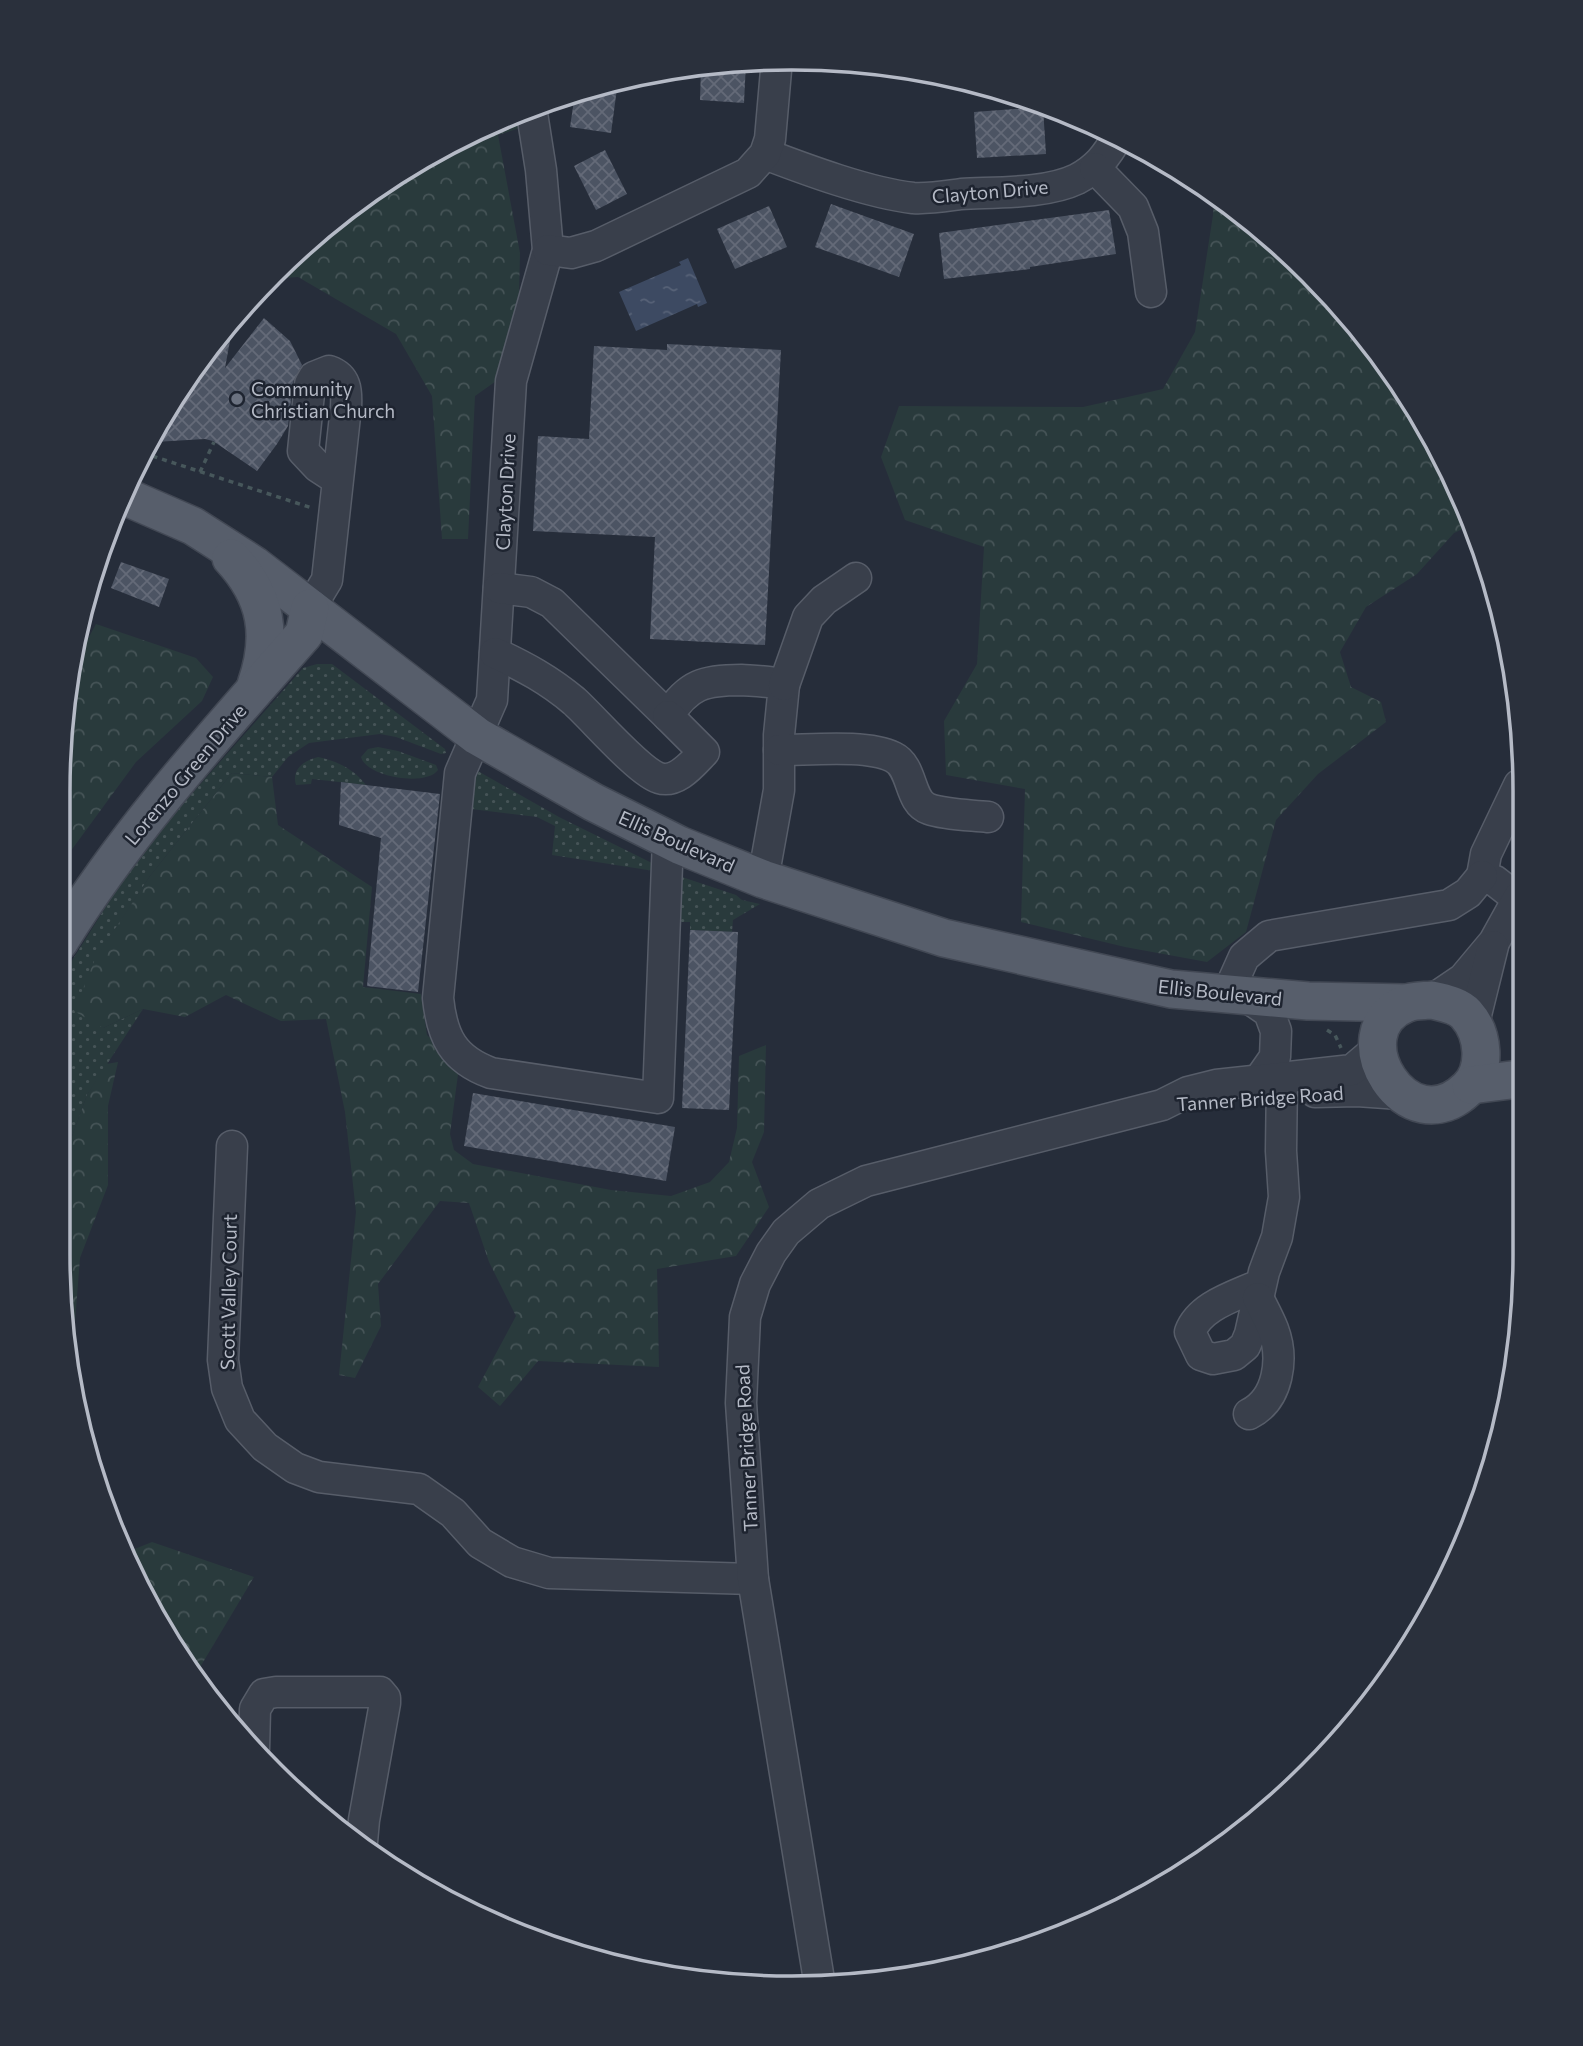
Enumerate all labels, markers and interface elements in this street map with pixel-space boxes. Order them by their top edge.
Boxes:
street label: Clayton Drive [931,174,1049,208]
place label: Community Christian Church [251,377,395,422]
marker: Community Christian Church [229,391,245,407]
street label: Clayton Drive [490,433,520,551]
street label: Lorenzo Green Drive [119,699,251,849]
street label: Ellis Boulevard [615,805,739,877]
street label: Ellis Boulevard [1157,974,1283,1010]
street label: Tanner Bridge Road [1176,1081,1344,1115]
street label: Scott Valley Court [215,1213,241,1370]
street label: Tanner Bridge Road [730,1364,762,1532]

